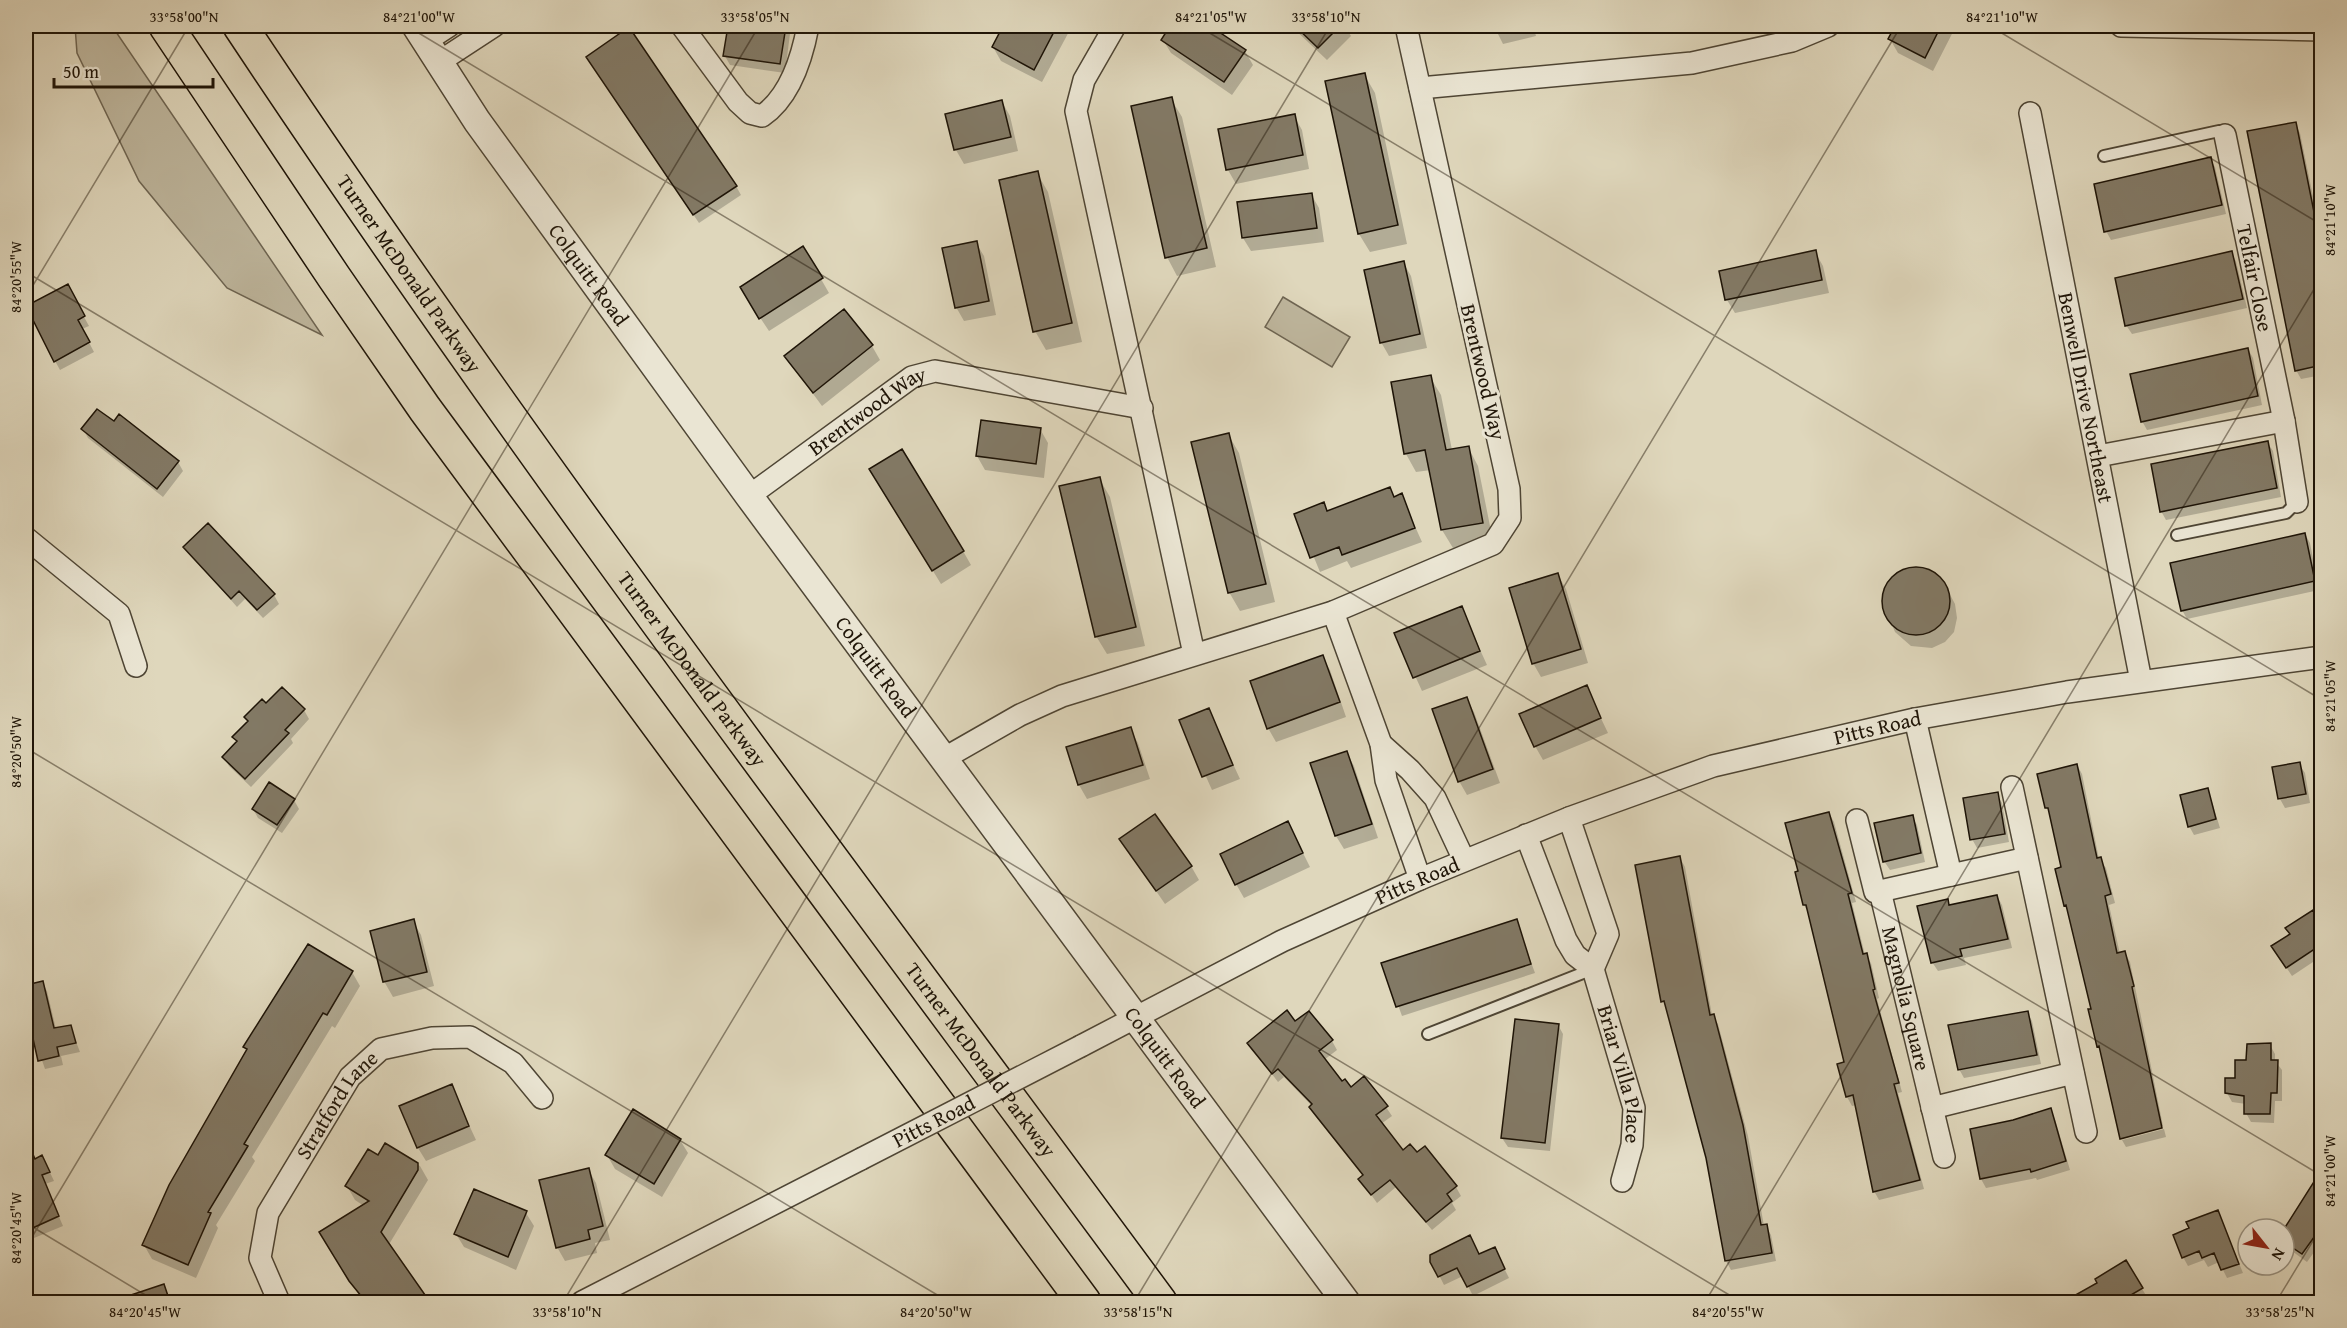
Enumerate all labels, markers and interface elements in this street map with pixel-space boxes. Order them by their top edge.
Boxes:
text: 33°58'00"N [150,6,219,27]
text: 84°21'00"W [383,6,455,27]
text: 33°58'05"N [721,6,790,27]
text: 84°21'05"W [1175,6,1247,27]
text: 33°58'10"N [1292,6,1361,27]
text: 84°21'10"W [1966,6,2038,27]
scale bar [54,51,213,89]
text: 50 m [63,58,99,85]
street label: Turner McDonald Parkway [329,168,490,380]
text: 84°21'10"W [2319,184,2340,256]
street label: Colquitt Road [541,217,637,333]
street label: Telfair Close [2229,221,2281,334]
text: 84°20'55"W [5,241,26,313]
street label: Benwell Drive Northeast [2050,290,2122,506]
street label: Brentwood Way [1453,301,1514,443]
street label: Brentwood Way [801,358,929,463]
street label: Turner McDonald Parkway [610,564,775,773]
street label: Colquitt Road [828,609,925,725]
text: 84°21'05"W [2319,660,2340,732]
street label: Pitts Road [1830,702,1924,752]
text: 84°20'50"W [5,716,26,788]
street label: Pitts Road [1370,848,1465,912]
street label: Magnolia Square [1874,923,1939,1074]
street label: Turner McDonald Parkway [898,956,1064,1164]
street label: Colquitt Road [1117,1000,1214,1115]
street label: Briar Villa Place [1589,1001,1650,1144]
street label: Stratford Lane [288,1043,385,1165]
street label: Pitts Road [887,1087,981,1155]
text: 84°21'00"W [2319,1135,2340,1207]
text: 84°20'45"W [5,1192,26,1264]
north arrow [2236,1217,2296,1277]
text: N [2266,1244,2292,1266]
text: 84°20'45"W [109,1301,181,1322]
text: 33°58'10"N [533,1301,602,1322]
text: 84°20'50"W [900,1301,972,1322]
text: 33°58'15"N [1104,1301,1173,1322]
text: 84°20'55"W [1692,1301,1764,1322]
text: 33°58'25"N [2246,1301,2315,1322]

